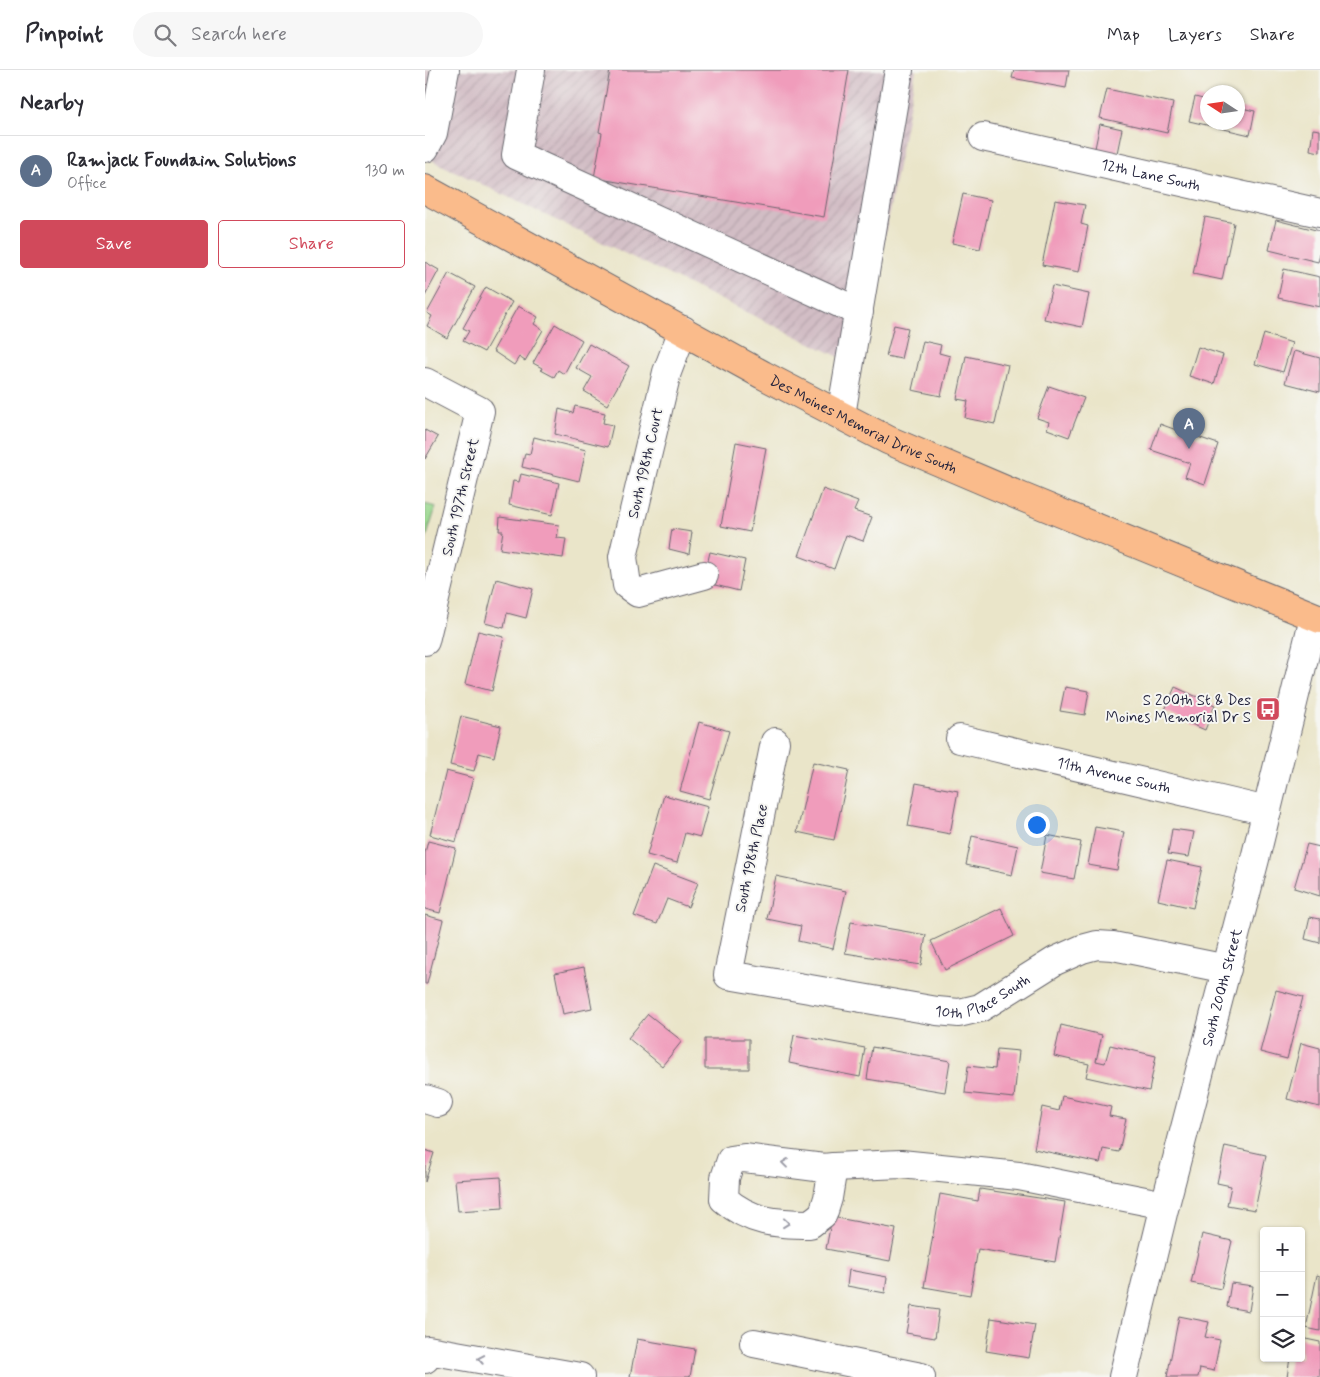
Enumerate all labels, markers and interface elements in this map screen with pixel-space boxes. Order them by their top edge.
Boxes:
search box [133,12,483,57]
text: Pinpoint [25,19,103,50]
icon: search [151,21,179,49]
text: Search here [191,22,287,47]
text: Map [1107,23,1140,47]
text: Layers [1168,23,1222,47]
text: Share [1250,23,1295,47]
north arrow [1200,85,1245,130]
text: Nearby [20,89,84,117]
text: Ramjack Foundain Solutions [67,148,296,173]
street label: 12th Lane South [1099,155,1202,197]
text: A [31,160,41,181]
text: 130 m [364,160,405,181]
text: Office [67,173,107,194]
button: Save [20,220,208,268]
button: Share [218,220,405,268]
street label: Des Moines Memorial Drive South [766,371,960,479]
street label: South 198th Court [624,406,668,521]
pin: A [1173,408,1205,449]
street label: South 197th Street [438,436,484,558]
place label: S 200th St & Des Moines Memorial Dr S [1106,691,1251,728]
bus stop icon: S 200th St & Des Moines Memorial Dr S [1255,696,1281,722]
street label: 11th Avenue South [1055,753,1173,799]
street label: South 198th Place [731,802,773,914]
your location [1024,812,1050,838]
street label: South 200th Street [1198,926,1248,1049]
street label: 10th Place South [934,970,1034,1024]
one-way arrow [780,1158,788,1169]
one-way arrow [782,1217,790,1228]
map controls [1260,1227,1305,1362]
button: + [1260,1227,1305,1272]
button: − [1260,1272,1305,1317]
button: layers [1260,1317,1305,1362]
one-way arrow [476,1355,485,1365]

